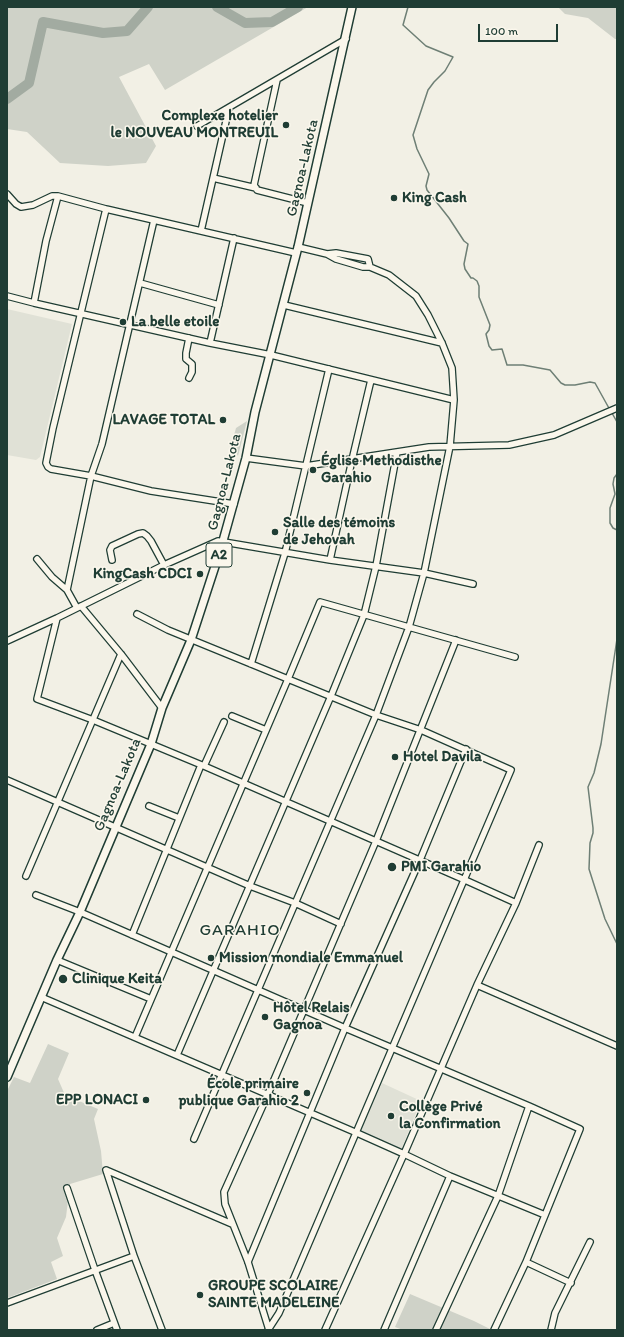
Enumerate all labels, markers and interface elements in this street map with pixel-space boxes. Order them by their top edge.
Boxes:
scale bar [480,16,560,42]
text: 100 m [485,24,518,38]
place label: Complexe hotelier le NOUVEAU MONTREUIL [110,107,278,142]
street label: Gagnoa-Lakota [283,118,323,218]
marker: Complexe hotelier le NOUVEAU MONTREUIL [281,120,291,130]
place label: King Cash [402,189,467,207]
marker: King Cash [389,193,399,203]
place label: La belle etoile [131,313,219,331]
marker: La belle etoile [118,317,128,327]
place label: LAVAGE TOTAL [113,411,215,429]
marker: LAVAGE TOTAL [218,415,228,425]
street label: Gagnoa-Lakota [204,432,246,532]
place label: Église Methodisthe Garahio [321,452,442,487]
marker: Église Methodisthe Garahio [308,465,318,475]
place label: Salle des témoins de Jehovah [283,514,395,549]
marker: Salle des témoins de Jehovah [270,527,280,537]
road number: A2 [206,543,232,567]
place label: KingCash CDCI [93,565,192,583]
marker: KingCash CDCI [195,569,205,579]
street label: Gagnoa-Lakota [90,736,146,834]
place label: Hotel Davila [403,748,482,766]
marker: Hotel Davila [390,752,400,762]
place label: PMI Garahio [401,858,481,876]
marker: PMI Garahio [386,861,398,873]
district label: GARAHIO [199,921,281,941]
place label: Mission mondiale Emmanuel [219,949,403,967]
marker: Mission mondiale Emmanuel [206,953,216,963]
place label: Clinique Keita [72,970,162,988]
marker: Clinique Keita [57,973,69,985]
place label: Hôtel Relais Gagnoa [273,999,350,1034]
marker: Hôtel Relais Gagnoa [260,1012,270,1022]
place label: École primaire publique Garahio 2 [178,1075,299,1110]
marker: École primaire publique Garahio 2 [302,1088,312,1098]
place label: EPP LONACI [56,1091,138,1109]
marker: EPP LONACI [141,1095,151,1105]
place label: Collège Privé la Confirmation [399,1098,501,1133]
marker: Collège Privé la Confirmation [386,1111,396,1121]
place label: GROUPE SCOLAIRE SAINTE MADELEINE [208,1277,339,1312]
marker: GROUPE SCOLAIRE SAINTE MADELEINE [195,1290,205,1300]

